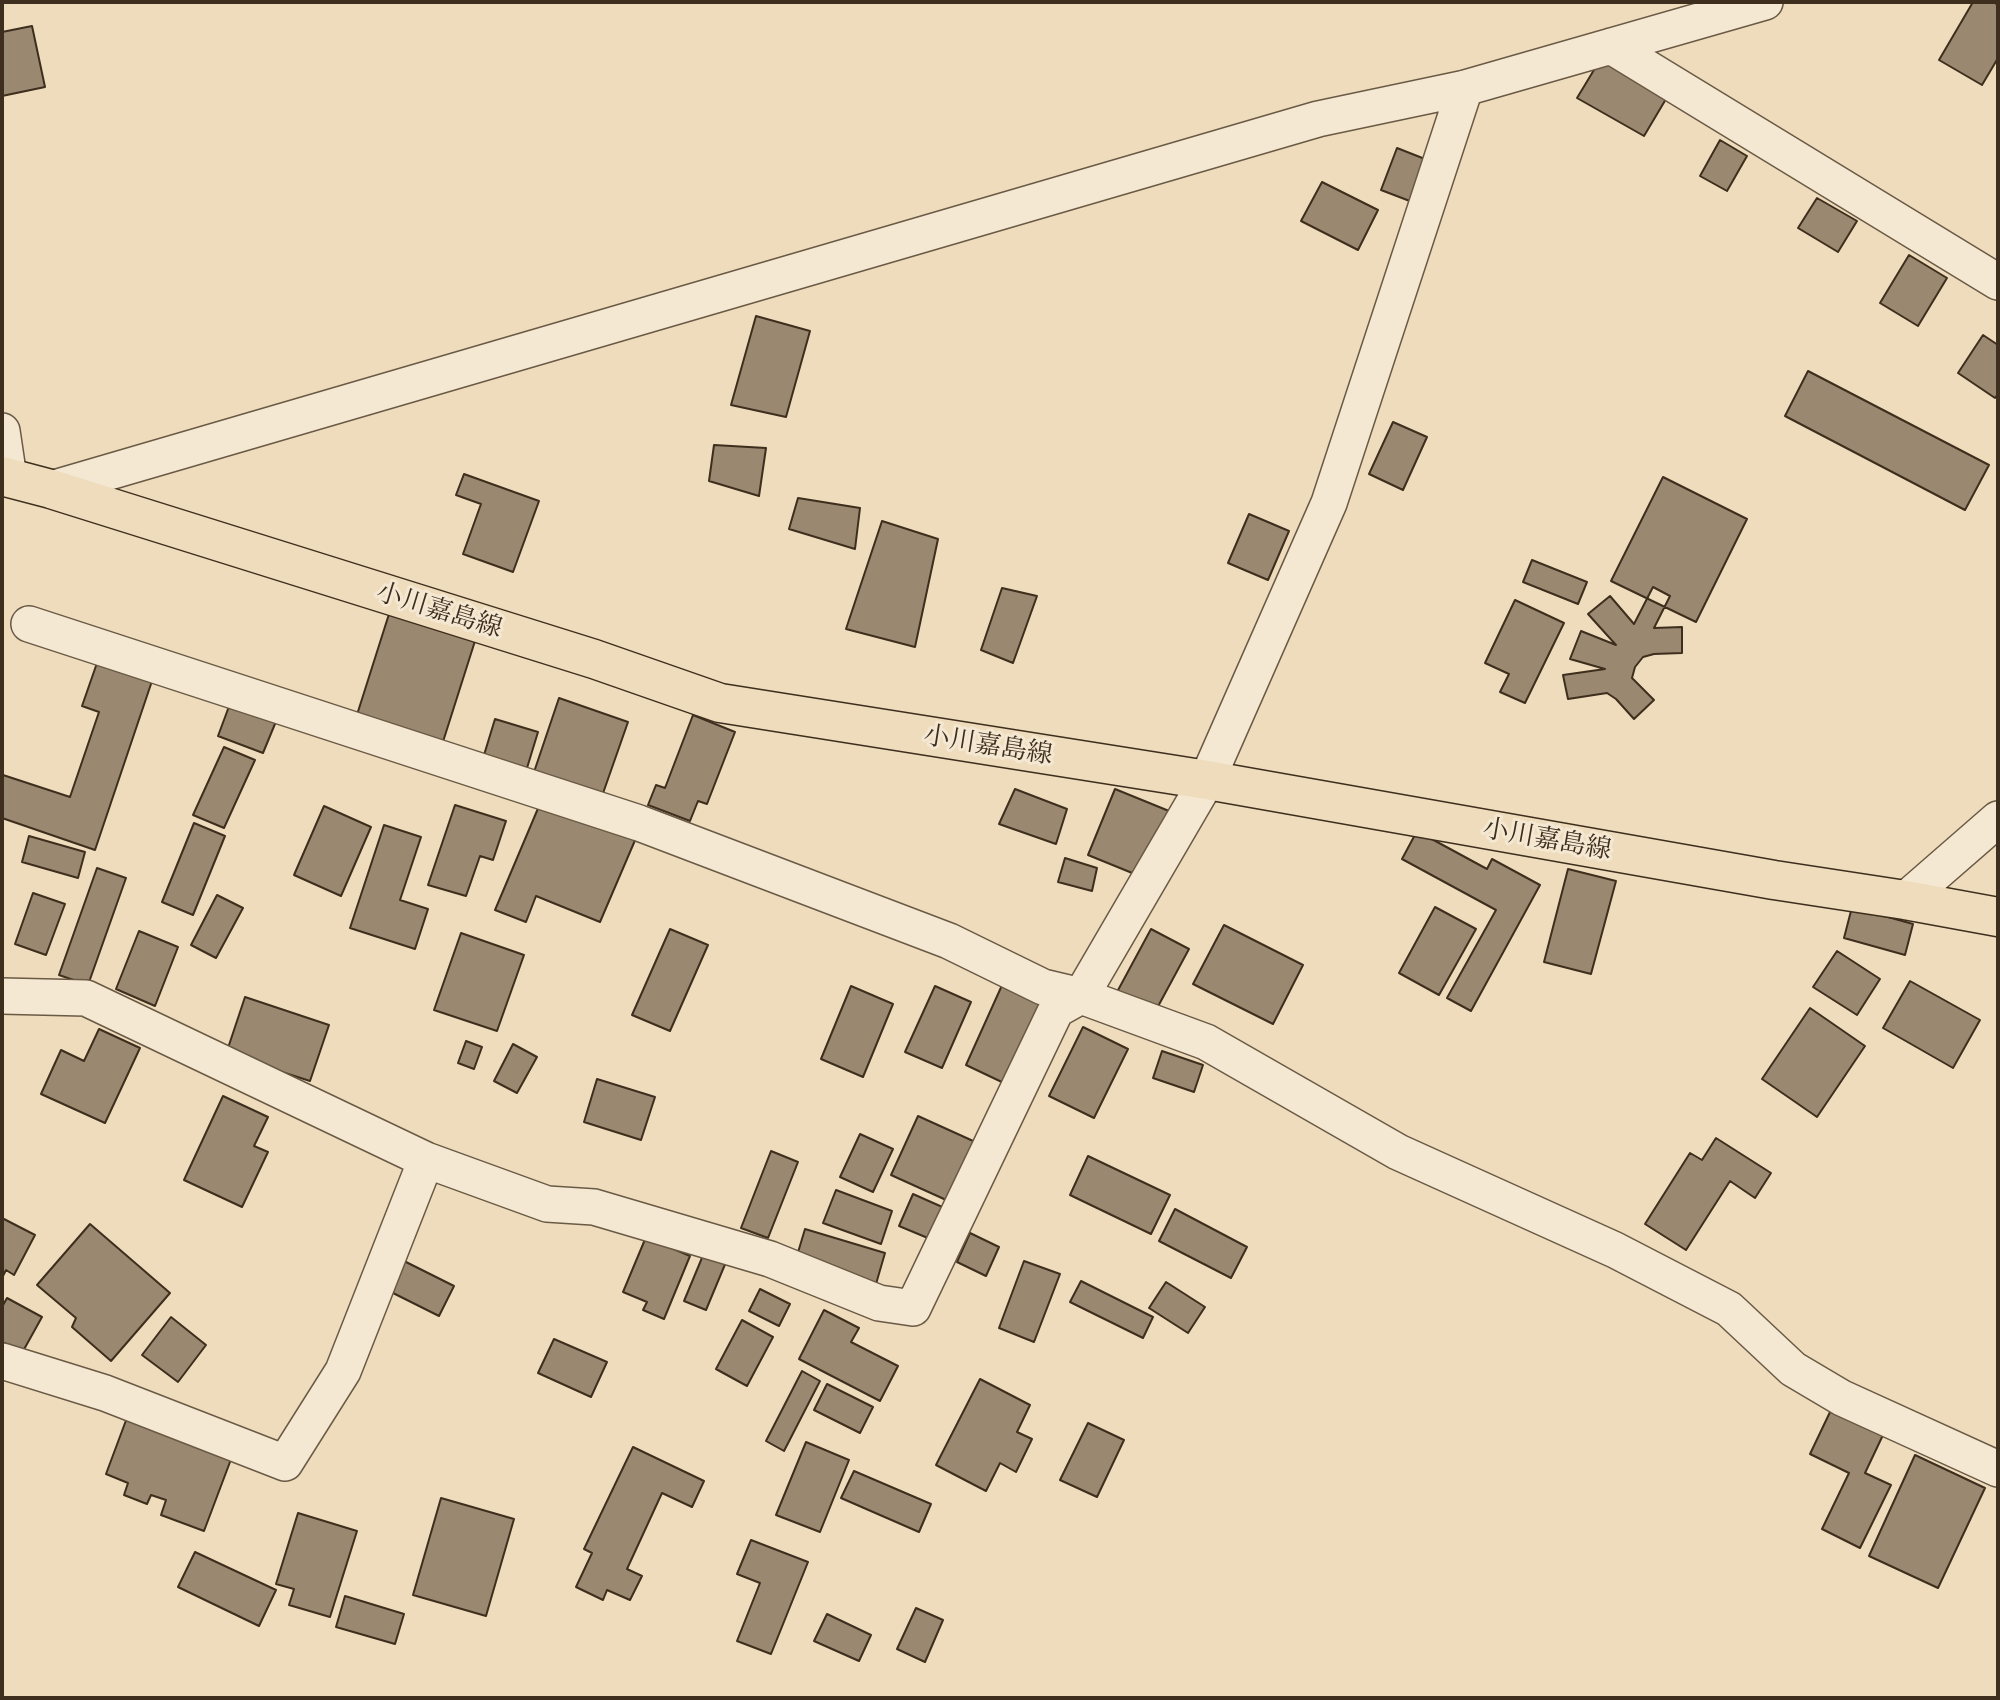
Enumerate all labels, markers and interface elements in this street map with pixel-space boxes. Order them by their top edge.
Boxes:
street label: 小川嘉島線 [372,577,506,645]
street label: 小川嘉島線 [921,720,1055,772]
street label: 小川嘉島線 [1480,813,1614,867]

